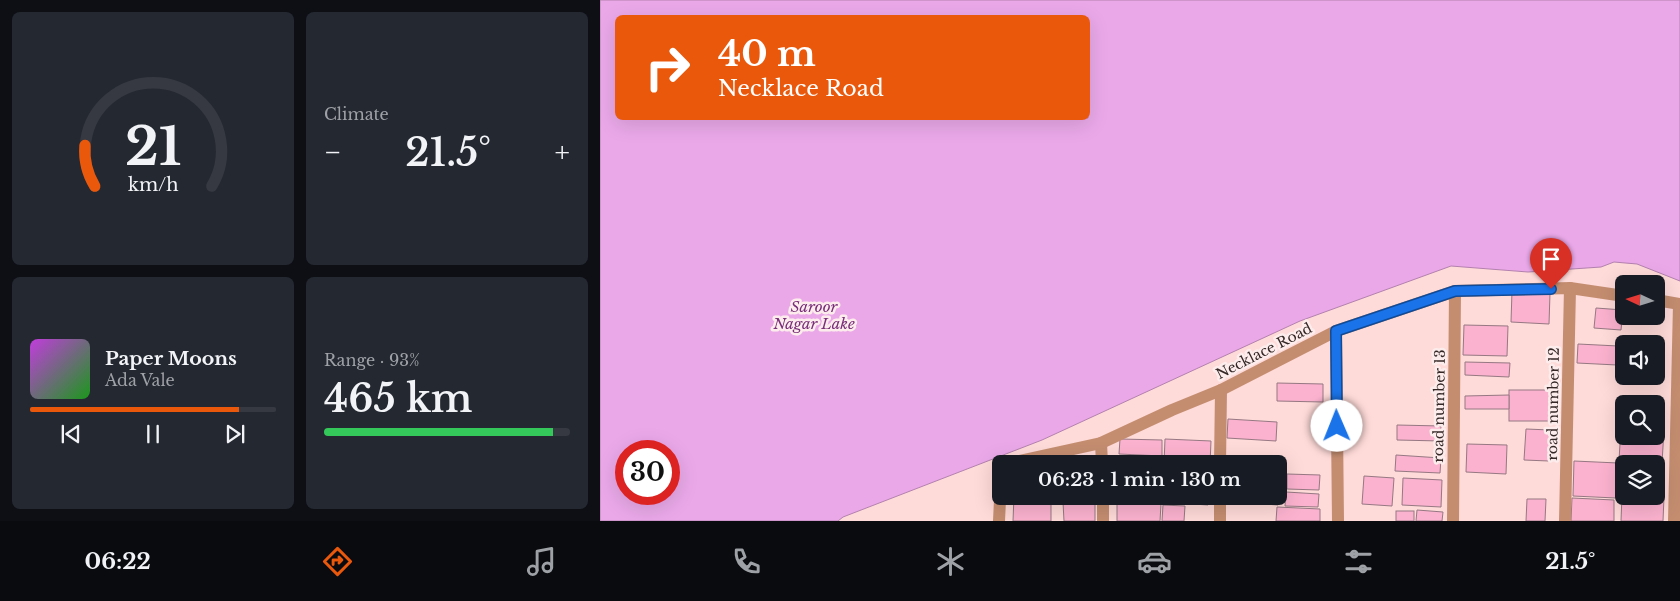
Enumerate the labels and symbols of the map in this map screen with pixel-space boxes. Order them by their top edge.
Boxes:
pin [1530,238,1572,289]
north arrow [1615,275,1665,325]
water label: Saroor Nagar Lake [772,297,855,333]
street label: Necklace Road [1213,319,1316,383]
street label: road number 12 [1543,347,1563,461]
street label: road number 13 [1429,349,1449,463]
position arrow [1310,399,1362,451]
speed limit sign: 30 [615,440,680,505]

